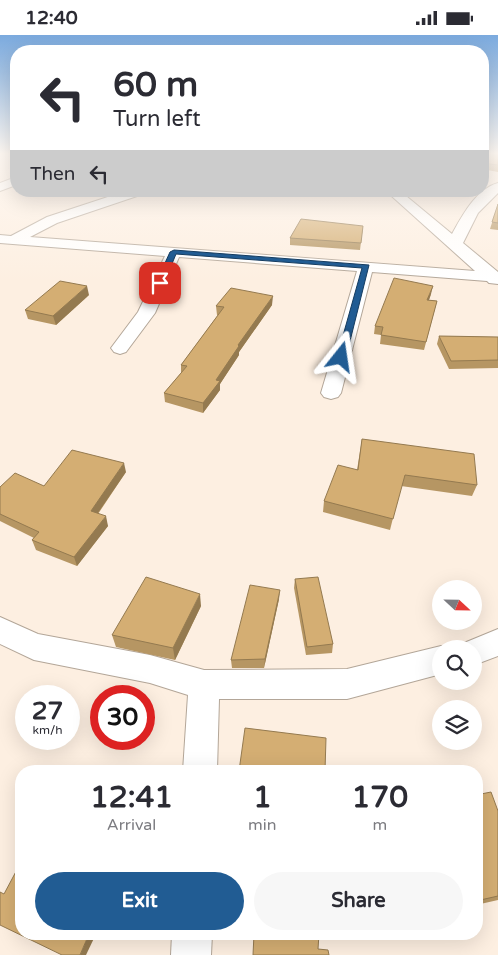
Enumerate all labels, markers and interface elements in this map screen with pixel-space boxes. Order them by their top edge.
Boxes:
text: 12:40 [25,7,78,29]
text: 60 m [113,64,198,106]
icon: left [30,65,95,130]
text: Turn left [113,106,201,132]
icon: left [85,160,113,188]
text: Then [30,163,75,185]
pin [139,262,181,304]
icon: arrive [146,269,174,297]
position arrow [314,330,366,382]
north arrow [432,580,482,630]
map controls [432,580,482,750]
button: search [432,640,482,690]
speed limit sign: 30 [90,685,155,750]
text: 27 [32,696,63,726]
button: layers [432,700,482,750]
text: km/h [32,723,63,737]
text: 12:41 [90,779,173,816]
text: 1 [253,779,272,816]
text: 170 [352,779,408,816]
text: Arrival [107,815,156,835]
text: min [248,815,277,835]
text: m [372,815,387,835]
button: Exit [35,872,244,930]
button: Share [254,872,463,930]

